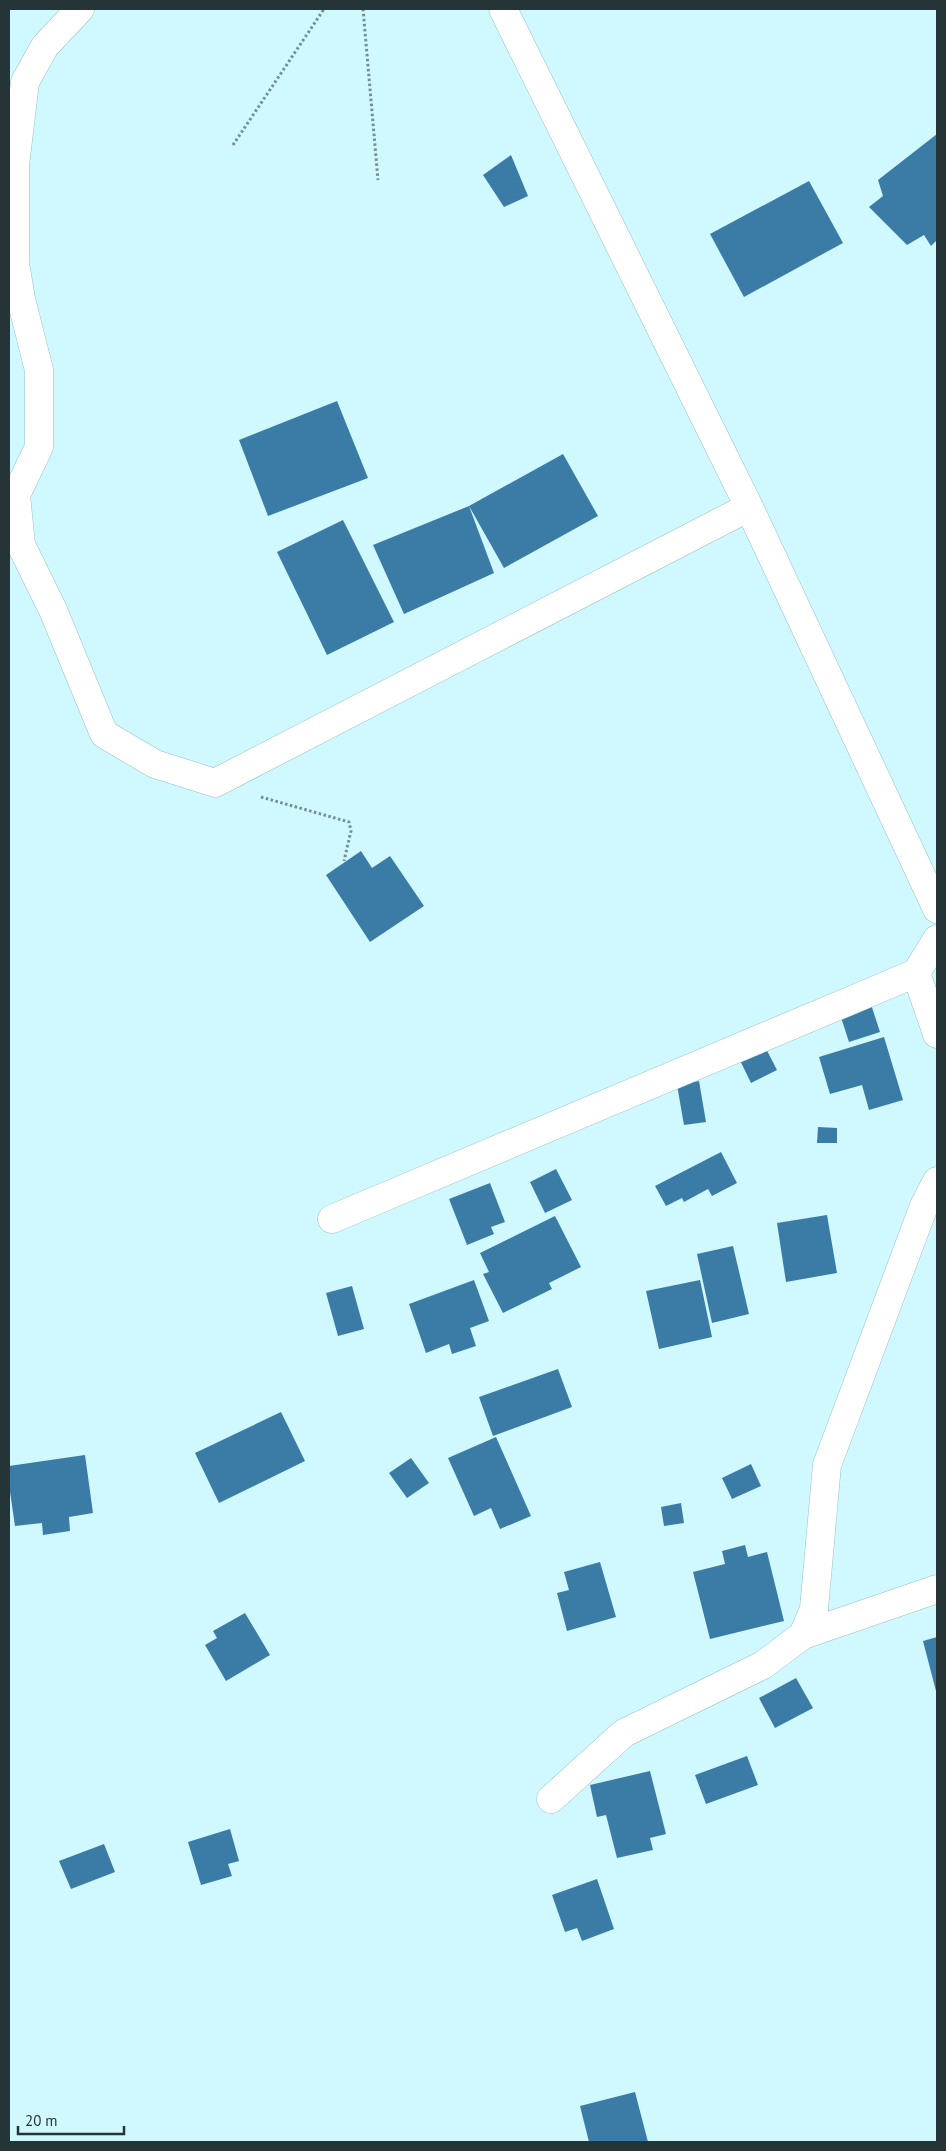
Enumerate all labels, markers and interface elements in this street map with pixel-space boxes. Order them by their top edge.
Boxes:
scale bar [18,2104,124,2136]
text: 20 m [25,2111,58,2130]

